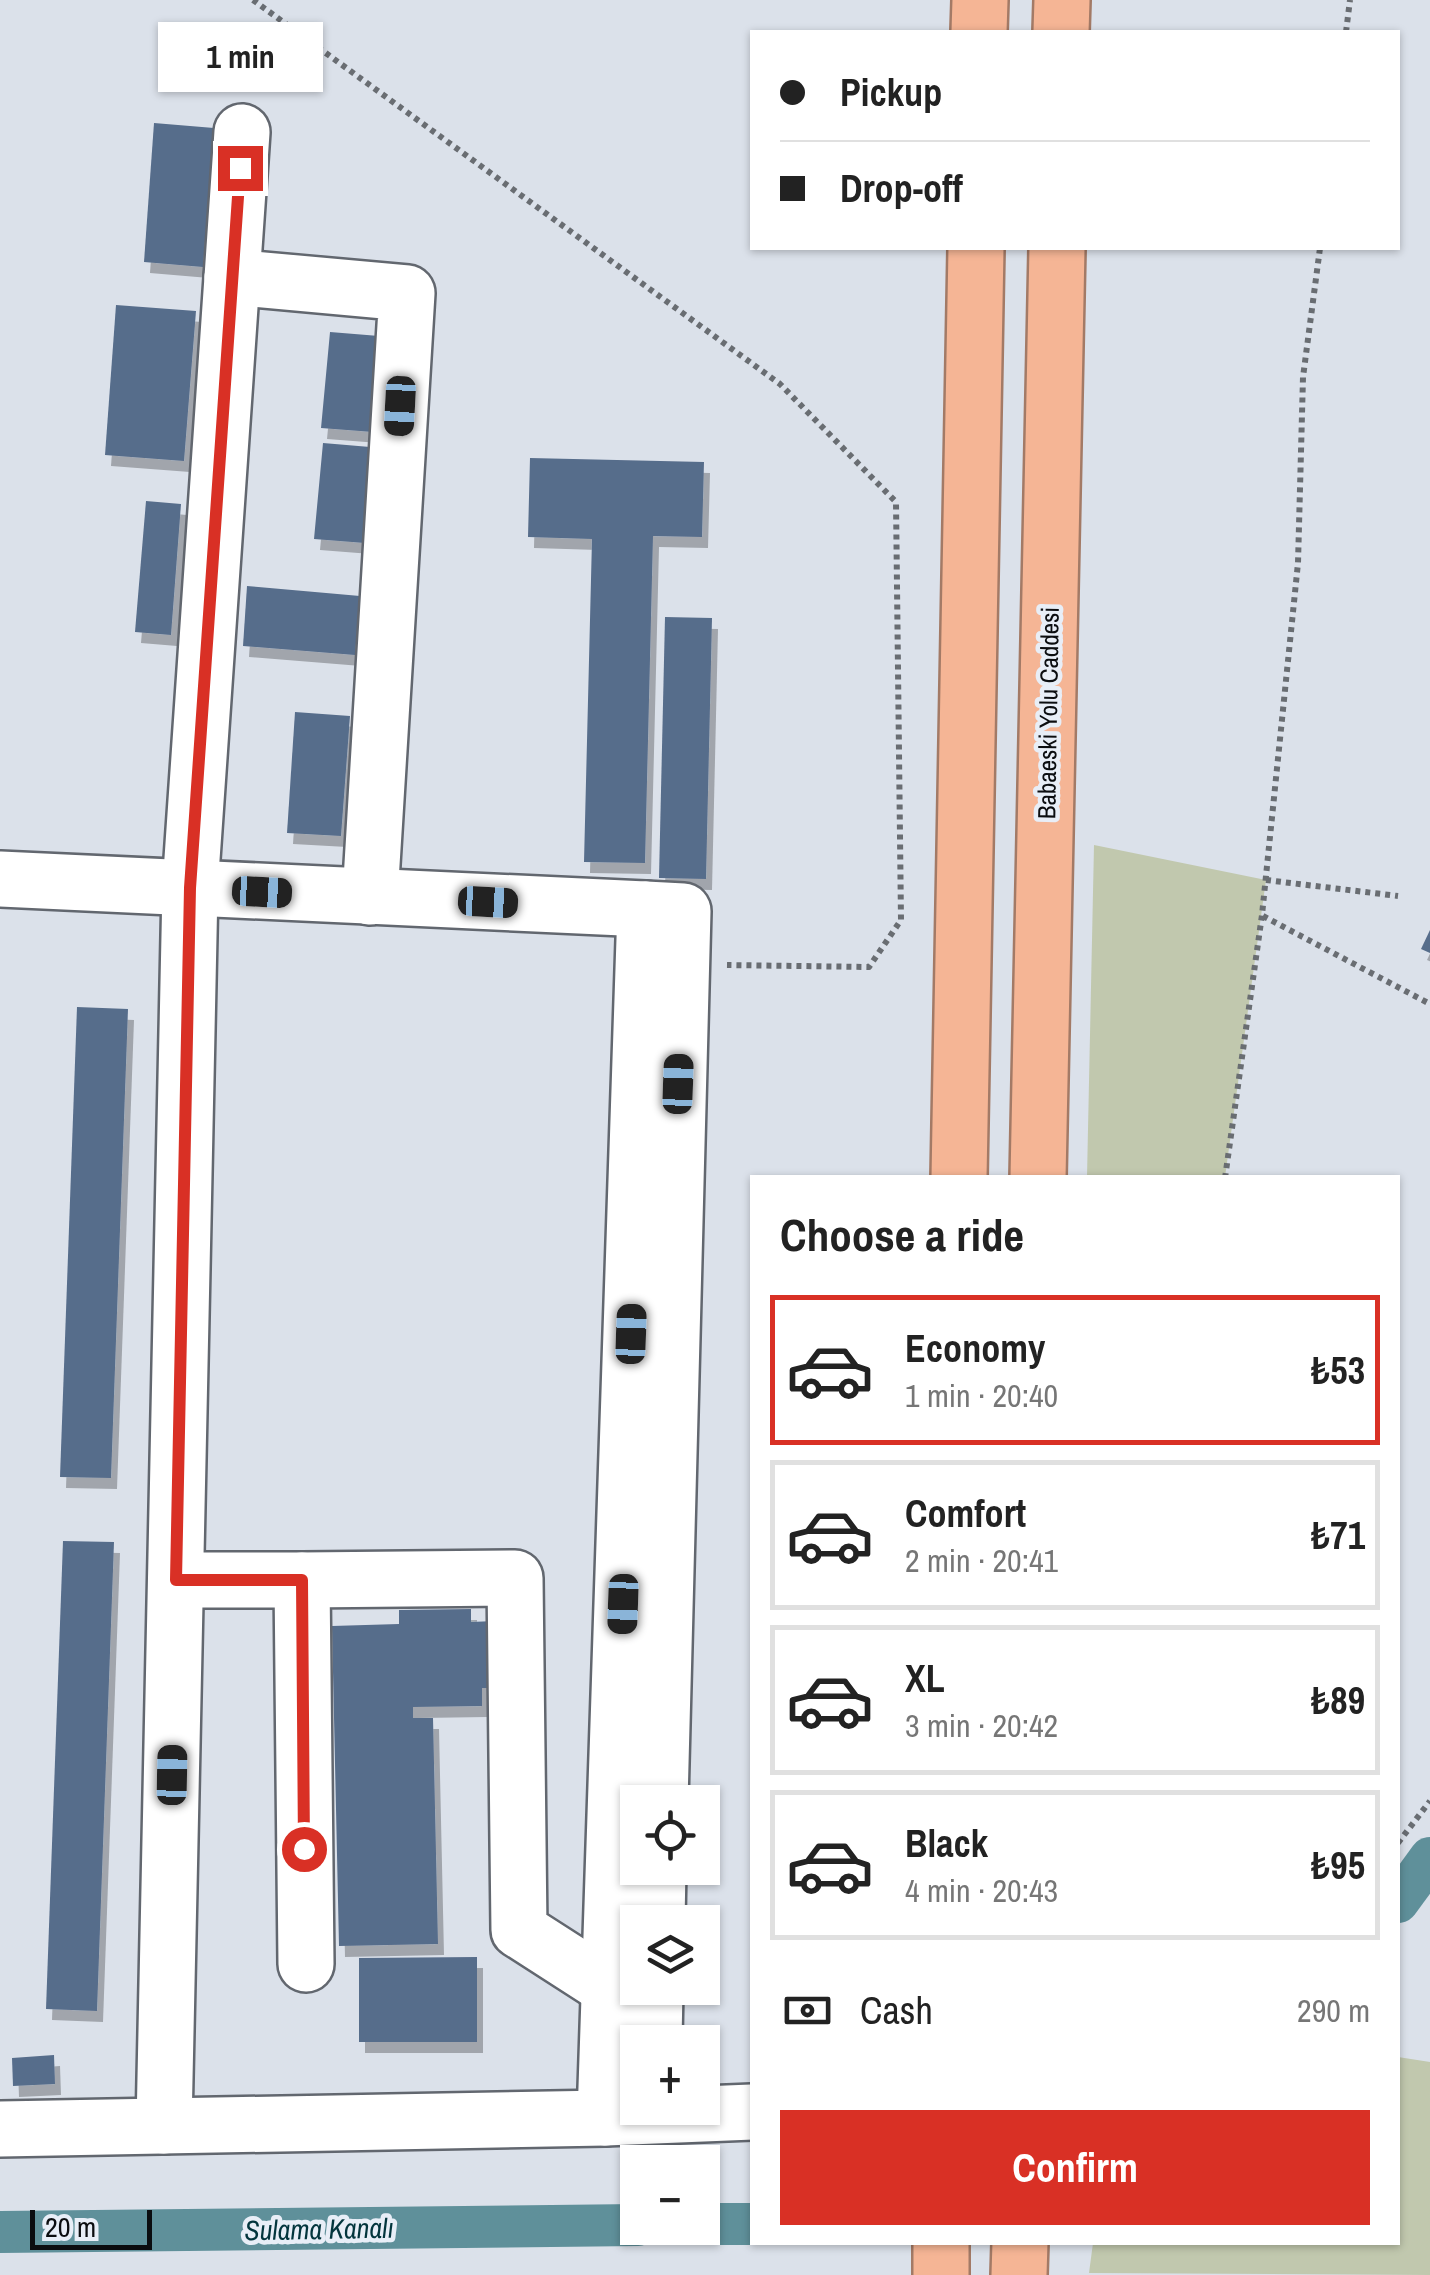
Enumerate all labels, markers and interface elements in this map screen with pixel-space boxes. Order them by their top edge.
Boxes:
callout: 1 min [158,23,322,93]
text: 1 min [206,35,275,78]
text: Pickup [840,67,942,118]
route end [218,146,263,191]
text: Drop-off [840,163,963,214]
car [383,375,417,437]
street label: Babaeski Yolu Caddesi [1029,607,1067,819]
car [231,875,293,909]
car [457,885,519,919]
car [662,1053,694,1115]
text: Choose a ride [780,1204,1024,1265]
car [615,1303,647,1365]
text: Economy [905,1323,1045,1374]
icon: car [785,1325,875,1415]
text: ₺53 [1311,1345,1365,1396]
text: 1 min · 20:40 [905,1374,1058,1417]
text: Comfort [905,1488,1026,1539]
icon: car [785,1490,875,1580]
text: ₺71 [1311,1510,1365,1561]
text: 2 min · 20:41 [905,1539,1058,1582]
car [607,1573,639,1635]
text: XL [905,1653,945,1704]
icon: car [785,1655,875,1745]
text: ₺89 [1311,1675,1365,1726]
text: 3 min · 20:42 [905,1704,1058,1747]
car [156,1745,188,1805]
map controls [620,1785,720,2245]
button: locate [620,1785,720,1885]
text: Black [905,1818,988,1869]
icon: car [785,1820,875,1910]
route start [282,1827,327,1872]
text: ₺95 [1311,1840,1365,1891]
text: 4 min · 20:43 [905,1869,1058,1912]
button: layers [620,1905,720,2005]
icon: cash [780,1983,835,2038]
text: Cash [860,1985,933,2036]
text: 290 m [1297,1989,1370,2032]
button: + [620,2025,720,2125]
button: Confirm [780,2110,1370,2225]
button: − [620,2145,720,2245]
scale bar [30,2205,152,2250]
text: 20 m [45,2208,96,2246]
water label: Sulama Kanalı [244,2209,394,2249]

